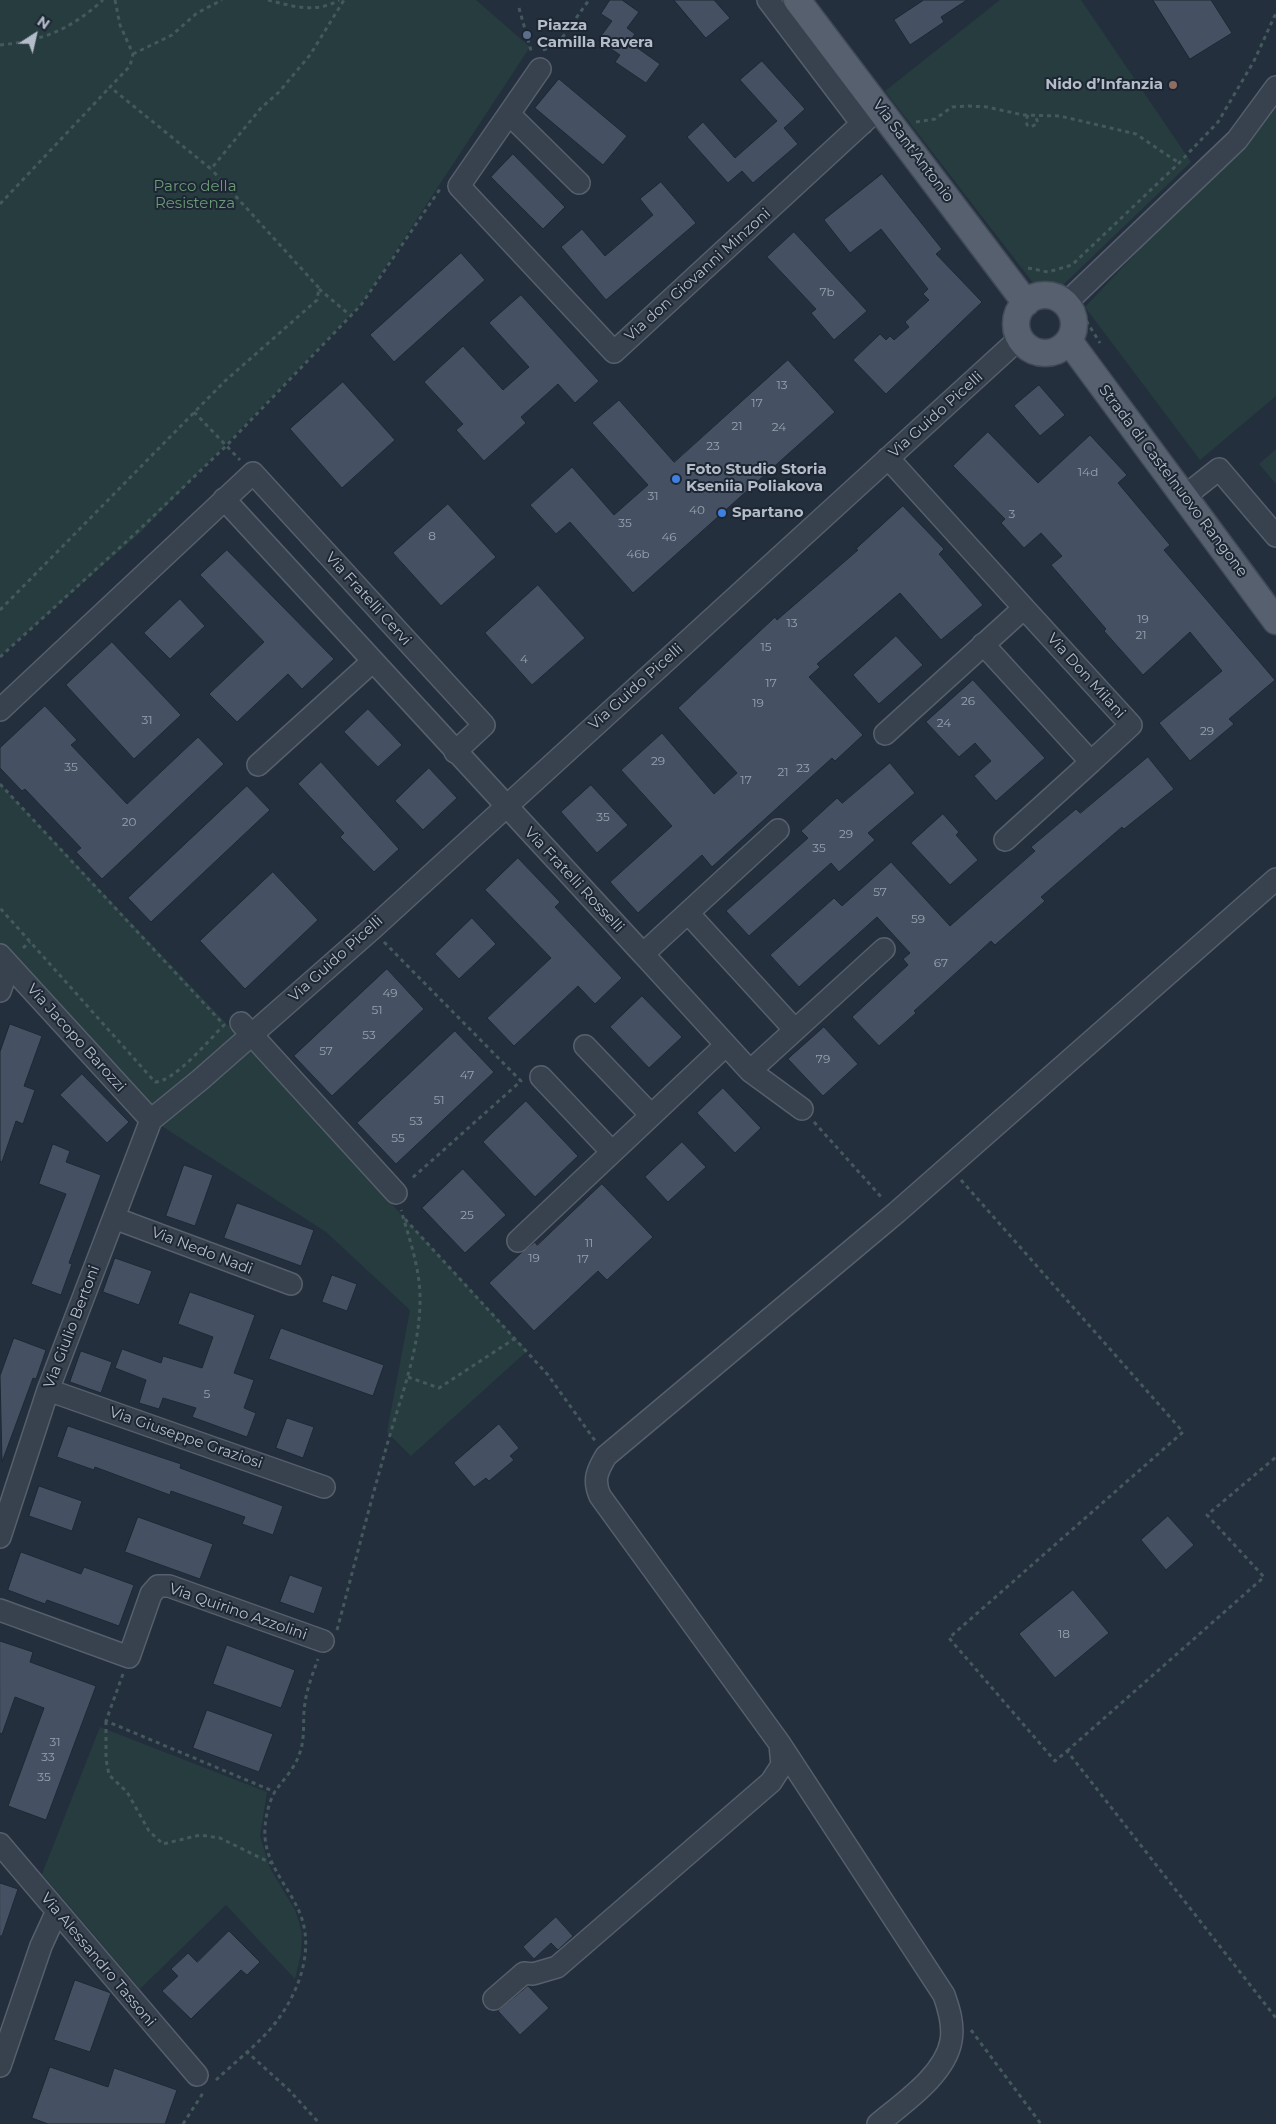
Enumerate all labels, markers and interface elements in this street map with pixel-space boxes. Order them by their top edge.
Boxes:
north arrow [10,10,60,60]
text: N [34,12,53,33]
place label: Piazza Camilla Ravera [537,17,653,52]
marker: Piazza Camilla Ravera [521,29,533,41]
place label: Nido d’Infanzia [1045,76,1163,94]
marker: Nido d’Infanzia [1167,79,1179,91]
street label: Via Sant'Antonio [869,96,957,206]
park label: Parco della Resistenza [153,178,237,213]
street label: Via don Giovanni Minzoni [621,205,775,345]
house number: 7b [819,285,835,299]
street label: Via Guido Picelli [885,368,987,462]
house number: 13 [776,378,788,392]
street label: Strada di Castelnuovo Rangone [1095,382,1251,580]
house number: 17 [751,396,763,410]
house number: 21 [731,419,743,433]
house number: 24 [772,420,786,434]
house number: 23 [706,439,720,453]
place label: Foto Studio Storia Kseniia Poliakova [686,461,827,496]
house number: 14d [1078,465,1098,479]
marker: Foto Studio Storia Kseniia Poliakova [670,473,682,485]
house number: 31 [647,489,659,503]
house number: 40 [689,503,705,517]
place label: Spartano [732,504,803,522]
marker: Spartano [716,507,728,519]
house number: 3 [1009,507,1015,521]
house number: 35 [618,516,632,530]
house number: 8 [428,529,436,543]
house number: 46 [661,530,677,544]
house number: 46b [626,547,650,561]
street label: Via Fratelli Cervi [321,549,415,649]
house number: 19 [1137,612,1149,626]
house number: 13 [786,616,798,630]
house number: 21 [1135,628,1147,642]
street label: Via Don Milani [1043,630,1129,722]
street label: Via Guido Picelli [585,640,687,734]
house number: 15 [760,640,772,654]
house number: 4 [520,652,528,666]
house number: 17 [765,676,777,690]
house number: 26 [961,694,975,708]
house number: 19 [752,696,764,710]
house number: 31 [141,713,153,727]
house number: 24 [937,716,951,730]
house number: 29 [1200,724,1214,738]
house number: 29 [651,754,665,768]
house number: 35 [64,760,78,774]
house number: 23 [796,761,810,775]
house number: 21 [777,765,789,779]
house number: 17 [740,773,752,787]
house number: 35 [596,810,610,824]
house number: 20 [122,815,136,829]
street label: Via Fratelli Rosselli [521,824,627,936]
house number: 29 [839,827,853,841]
house number: 35 [812,841,826,855]
house number: 57 [873,885,887,899]
street label: Via Guido Picelli [285,912,387,1006]
house number: 59 [911,912,925,926]
house number: 67 [934,956,948,970]
street label: Via Jacopo Barozzi [23,980,129,1096]
house number: 49 [382,986,398,1000]
house number: 51 [371,1003,383,1017]
house number: 53 [362,1028,376,1042]
house number: 57 [319,1044,333,1058]
house number: 79 [816,1052,830,1066]
house number: 47 [460,1068,474,1082]
house number: 51 [433,1093,445,1107]
house number: 53 [409,1114,423,1128]
house number: 55 [391,1131,405,1145]
house number: 25 [460,1208,474,1222]
street label: Via Nedo Nadi [149,1223,255,1279]
house number: 11 [585,1236,593,1250]
house number: 19 [528,1251,540,1265]
house number: 17 [577,1252,589,1266]
street label: Via Giulio Bertoni [40,1263,104,1391]
house number: 5 [204,1387,210,1401]
street label: Via Giuseppe Graziosi [107,1403,265,1473]
street label: Via Quirino Azzolini [167,1580,309,1644]
house number: 18 [1058,1627,1070,1641]
house number: 31 [49,1735,61,1749]
house number: 33 [41,1750,55,1764]
house number: 35 [37,1770,51,1784]
street label: Via Alessandro Tassoni [37,1889,159,2031]

